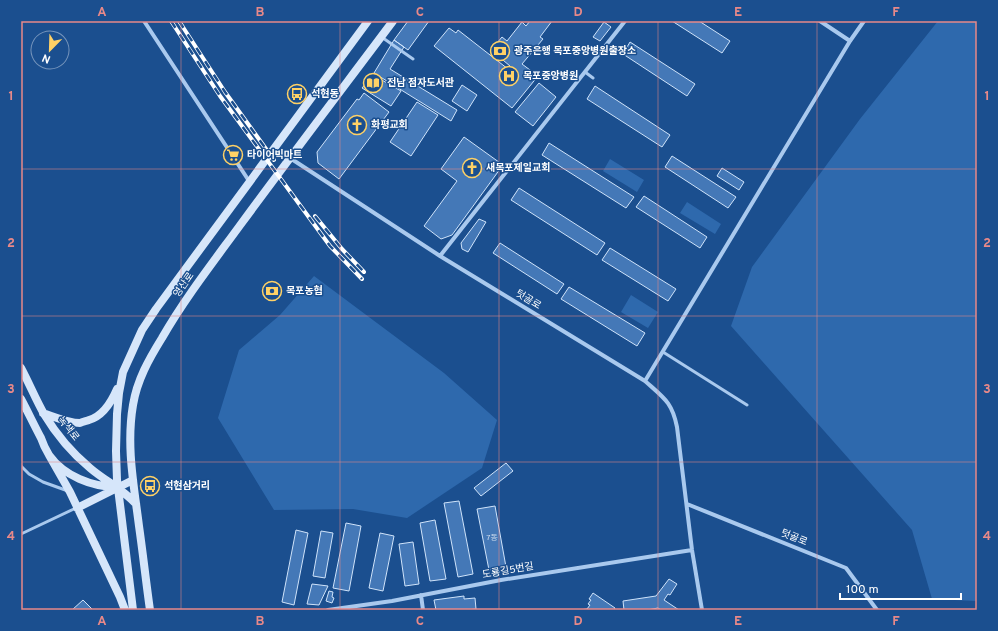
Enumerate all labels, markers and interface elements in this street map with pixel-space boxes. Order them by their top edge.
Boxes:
text: A [97,5,107,21]
text: B [256,5,265,21]
text: C [416,5,424,21]
text: D [573,5,583,21]
text: E [734,5,742,21]
text: F [892,5,900,21]
north arrow [30,30,70,70]
bank icon: 광주은행 목포중앙병원출장소 [489,40,511,62]
place label: 광주은행 목포중앙병원출장소 [514,45,636,58]
text: N [40,50,53,66]
hospital icon: 목포중앙병원 [498,65,520,87]
place label: 목포중앙병원 [523,70,578,83]
library icon: 전남 점자도서관 [362,72,384,94]
place label: 전남 점자도서관 [387,77,454,90]
bus stop icon: 석현동 [286,83,308,105]
place label: 석현동 [311,87,339,101]
text: 1 [8,89,14,105]
text: 1 [984,89,990,105]
church icon: 화평교회 [346,114,368,136]
place label: 화평교회 [371,119,408,132]
supermarket icon: 타이어빅마트 [222,144,244,166]
place label: 타이어빅마트 [247,149,302,162]
church icon: 새목포제일교회 [461,157,483,179]
place label: 새목포제일교회 [486,162,550,175]
text: 2 [7,236,15,252]
text: 2 [983,236,991,252]
street label: 영산로 [171,270,197,300]
bank icon: 목포농협 [261,280,283,302]
place label: 목포농협 [286,285,323,298]
street label: 텃골로 [513,287,543,313]
text: 3 [7,382,15,398]
text: 3 [983,382,991,398]
street label: 녹색로 [54,414,82,444]
bus stop icon: 석현삼거리 [139,475,161,497]
place label: 석현삼거리 [164,479,210,493]
street label: 텃골로 [779,527,809,549]
text: 4 [7,529,15,545]
text: 4 [983,529,991,545]
house number: 7동 [486,533,498,543]
street label: 도룡길5번길 [481,560,535,582]
scale bar [840,575,961,601]
text: 100 m [846,582,879,598]
text: A [97,614,107,630]
text: B [256,614,265,630]
text: C [416,614,424,630]
text: D [573,614,583,630]
text: E [734,614,742,630]
text: F [892,614,900,630]

